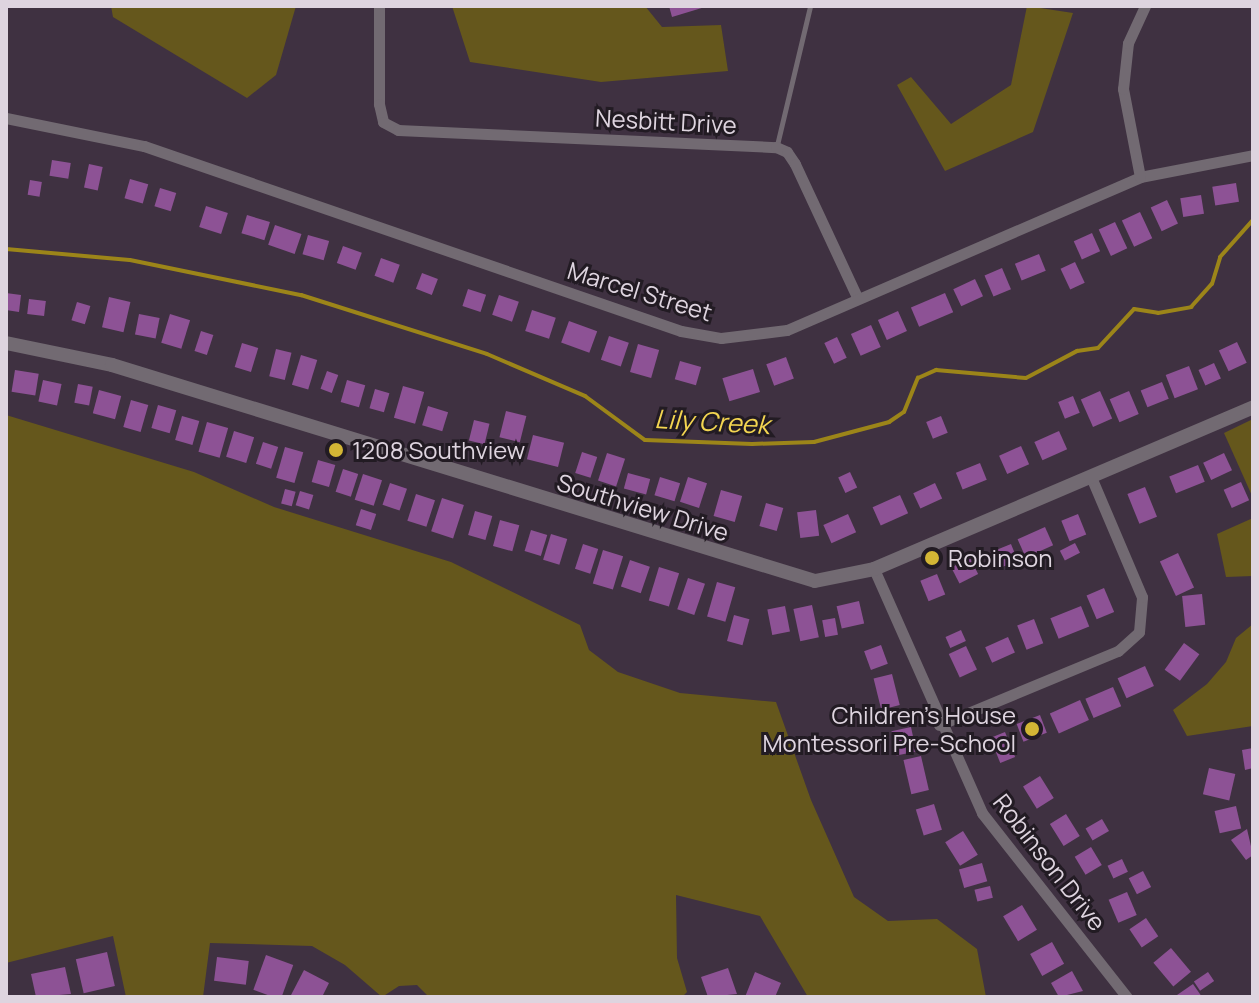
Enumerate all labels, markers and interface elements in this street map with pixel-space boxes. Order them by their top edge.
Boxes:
street label: Nesbitt Drive [595,103,737,139]
street label: Marcel Street [564,255,716,327]
water label: Lily Creek [654,403,770,441]
place label: 1208 Southview [352,436,525,464]
marker: 1208 Southview [327,441,345,459]
street label: Southview Drive [554,467,732,547]
place label: Robinson [948,544,1052,572]
marker: Robinson [923,549,941,567]
place label: Children's House Montessori Pre-School [762,701,1016,757]
marker: Children's House Montessori Pre-School [1023,720,1041,738]
street label: Robinson Drive [988,788,1112,936]

